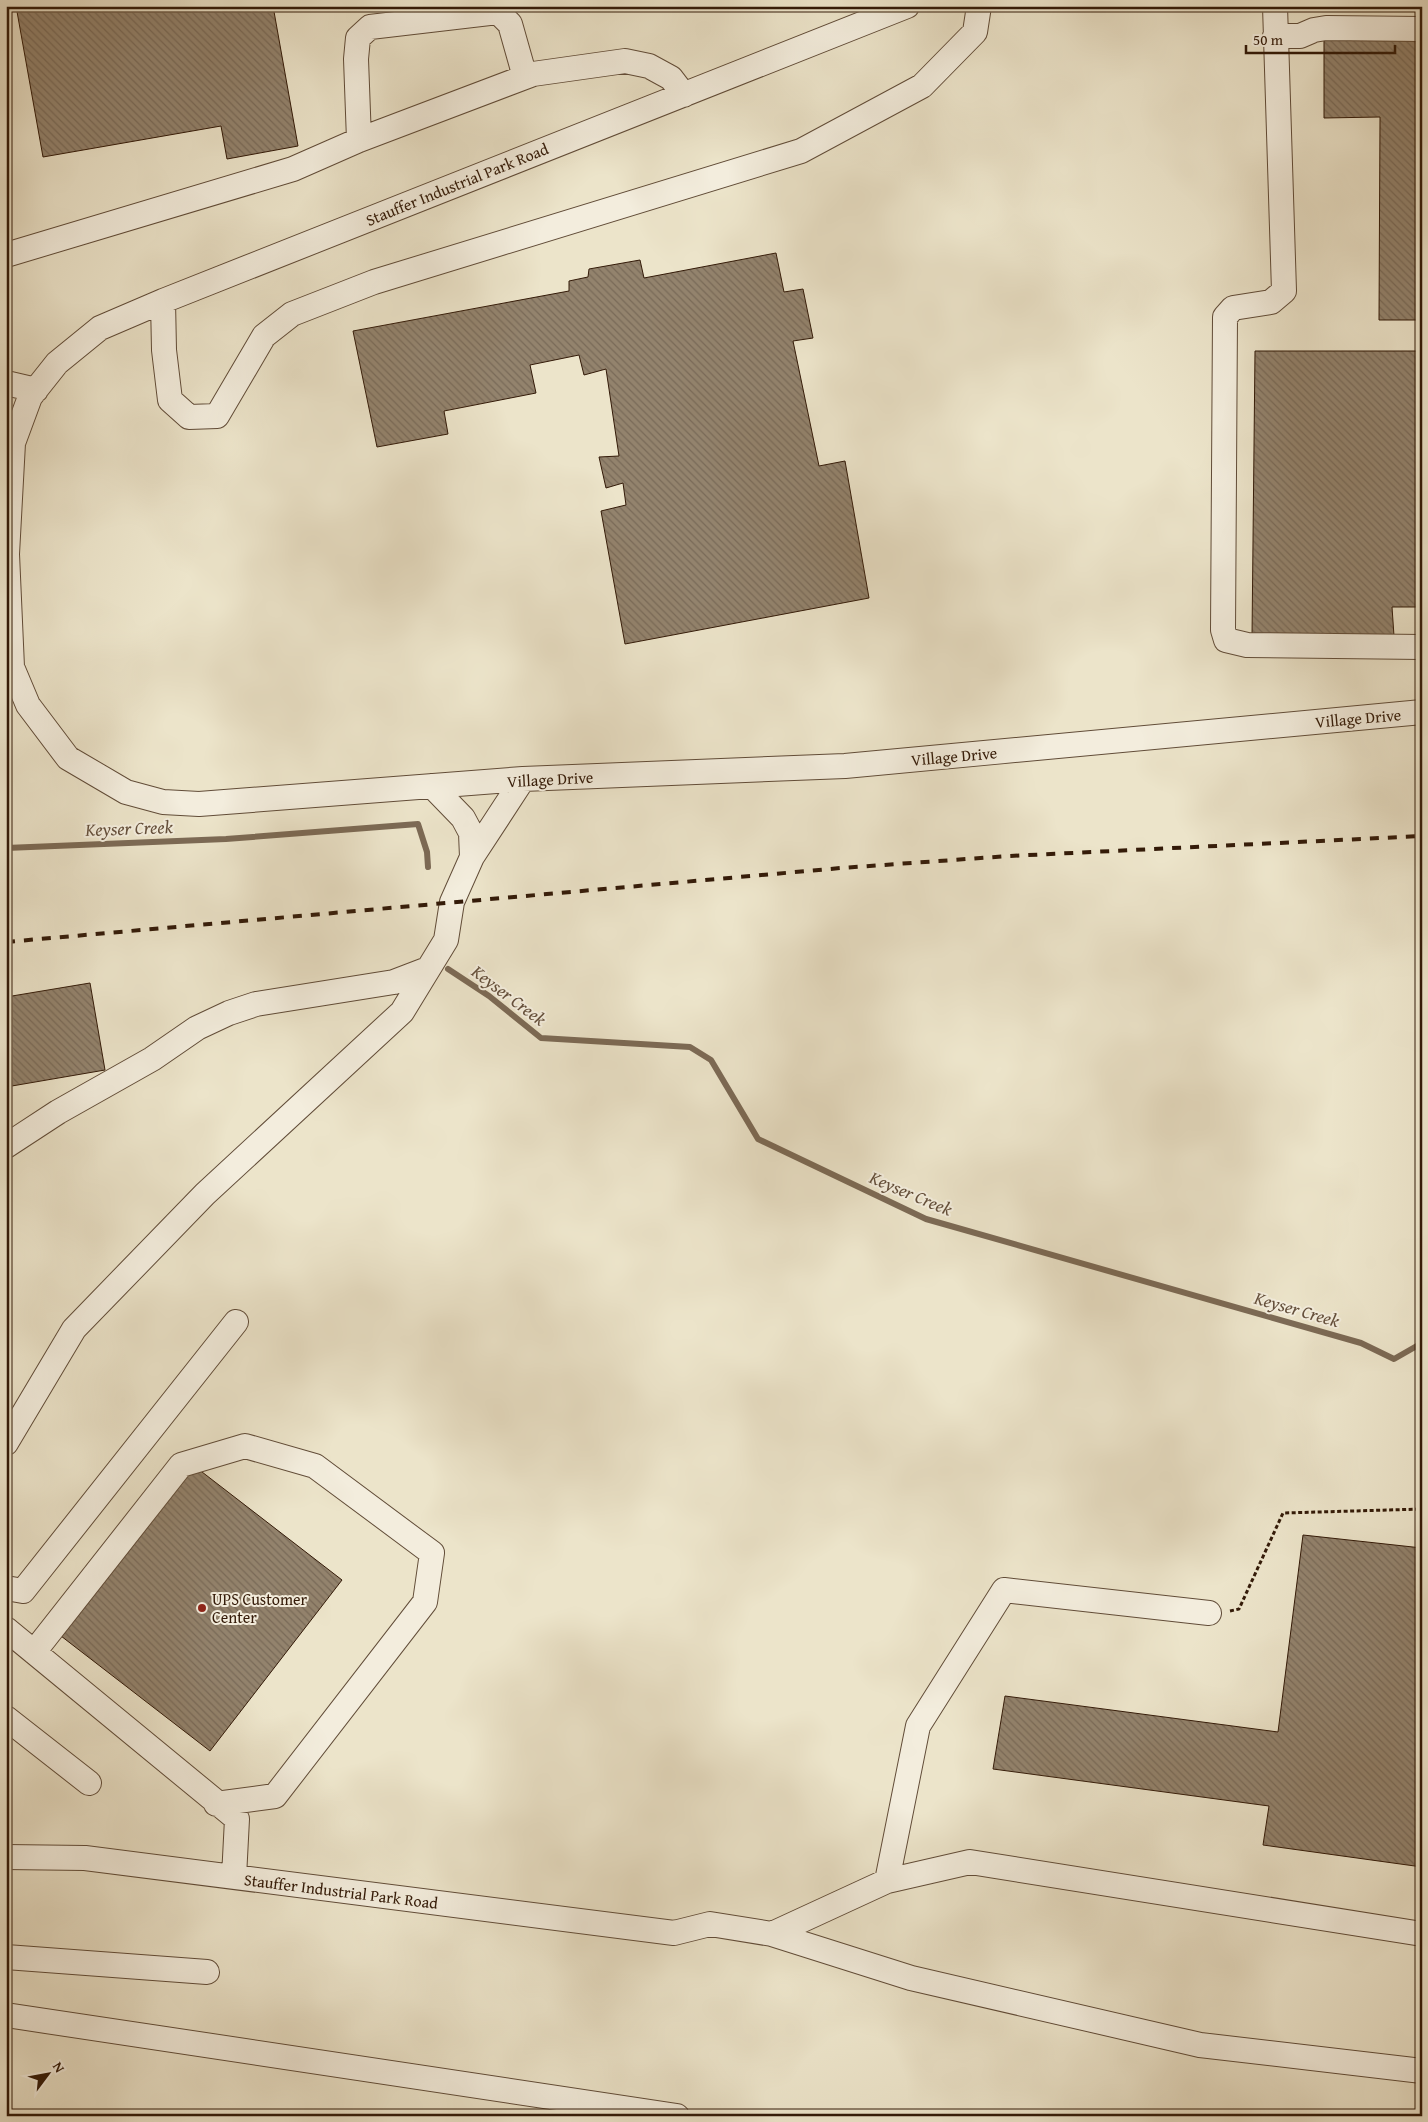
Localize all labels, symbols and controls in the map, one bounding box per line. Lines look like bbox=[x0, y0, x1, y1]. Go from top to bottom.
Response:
scale bar bbox=[1246, 22, 1394, 54]
text: 50 m bbox=[1253, 29, 1284, 50]
street label: Stauffer Industrial Park Road bbox=[362, 136, 552, 232]
street label: Village Drive bbox=[1314, 702, 1402, 734]
street label: Village Drive bbox=[910, 740, 998, 772]
street label: Village Drive bbox=[506, 765, 594, 793]
water label: Keyser Creek bbox=[84, 813, 174, 843]
water label: Keyser Creek bbox=[465, 957, 553, 1033]
water label: Keyser Creek bbox=[865, 1163, 957, 1223]
water label: Keyser Creek bbox=[1250, 1284, 1343, 1334]
place label: UPS Customer Center bbox=[212, 1587, 308, 1629]
marker: UPS Customer Center bbox=[196, 1602, 208, 1614]
street label: Stauffer Industrial Park Road bbox=[243, 1867, 440, 1915]
north arrow bbox=[22, 2050, 72, 2100]
text: N bbox=[48, 2058, 70, 2077]

